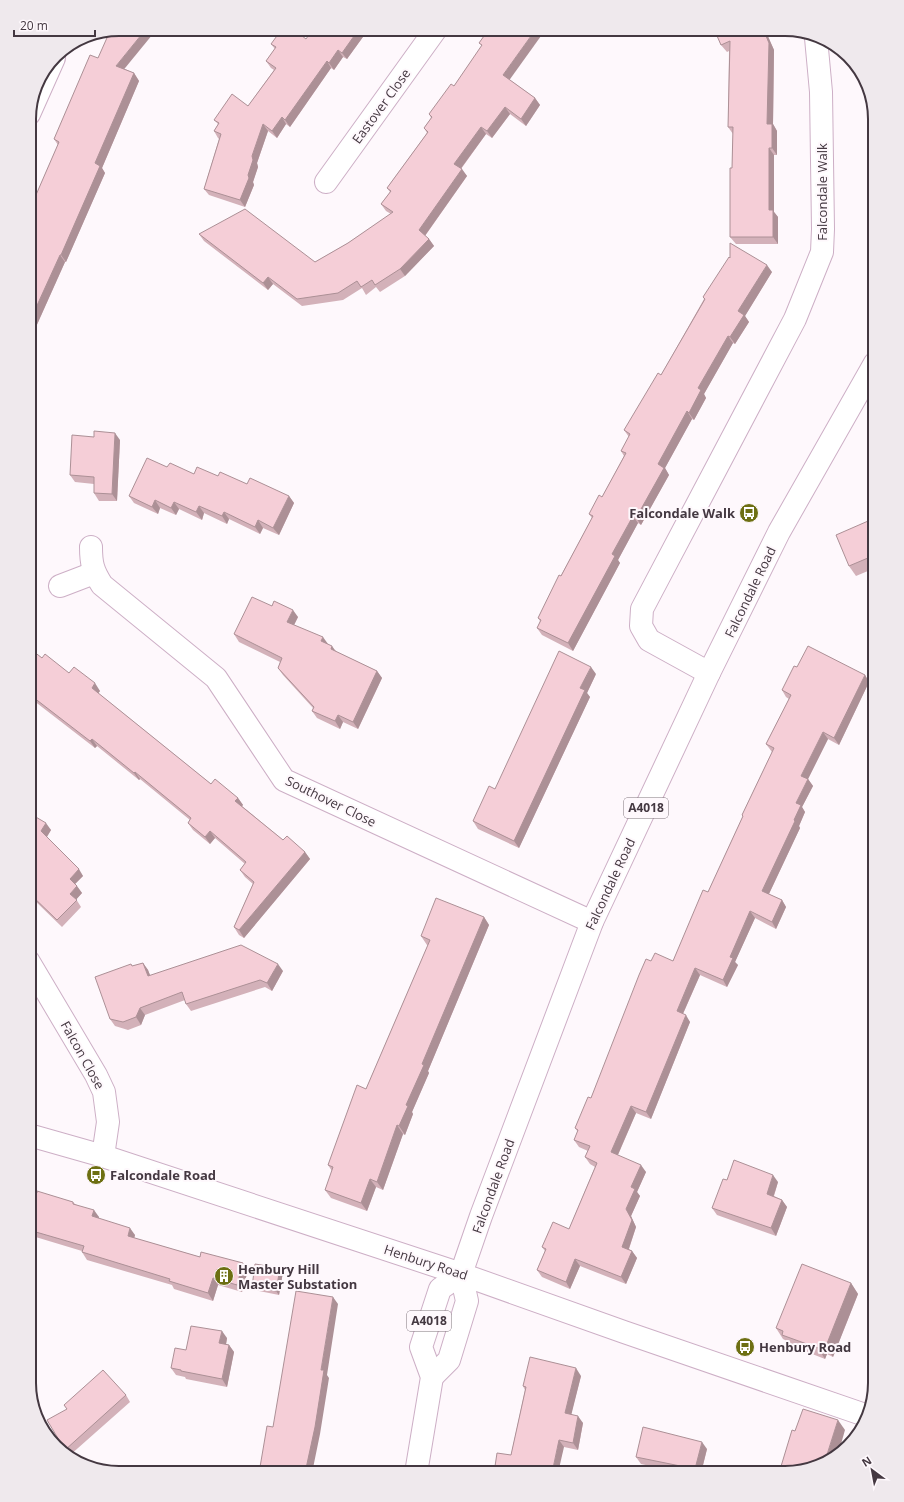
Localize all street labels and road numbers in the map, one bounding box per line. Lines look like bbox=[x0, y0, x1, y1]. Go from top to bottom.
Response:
street label: Eastover Close bbox=[348, 65, 414, 147]
street label: Falcondale Walk bbox=[813, 143, 831, 241]
street label: Falcondale Road bbox=[720, 543, 780, 641]
street label: Southover Close bbox=[283, 771, 379, 831]
road number: A4018 bbox=[624, 798, 668, 818]
street label: Falcondale Road bbox=[581, 835, 639, 933]
street label: Falcon Close bbox=[57, 1018, 109, 1092]
street label: Falcondale Road bbox=[468, 1136, 518, 1236]
street label: Henbury Road bbox=[382, 1240, 470, 1284]
road number: A4018 bbox=[407, 1311, 451, 1331]

